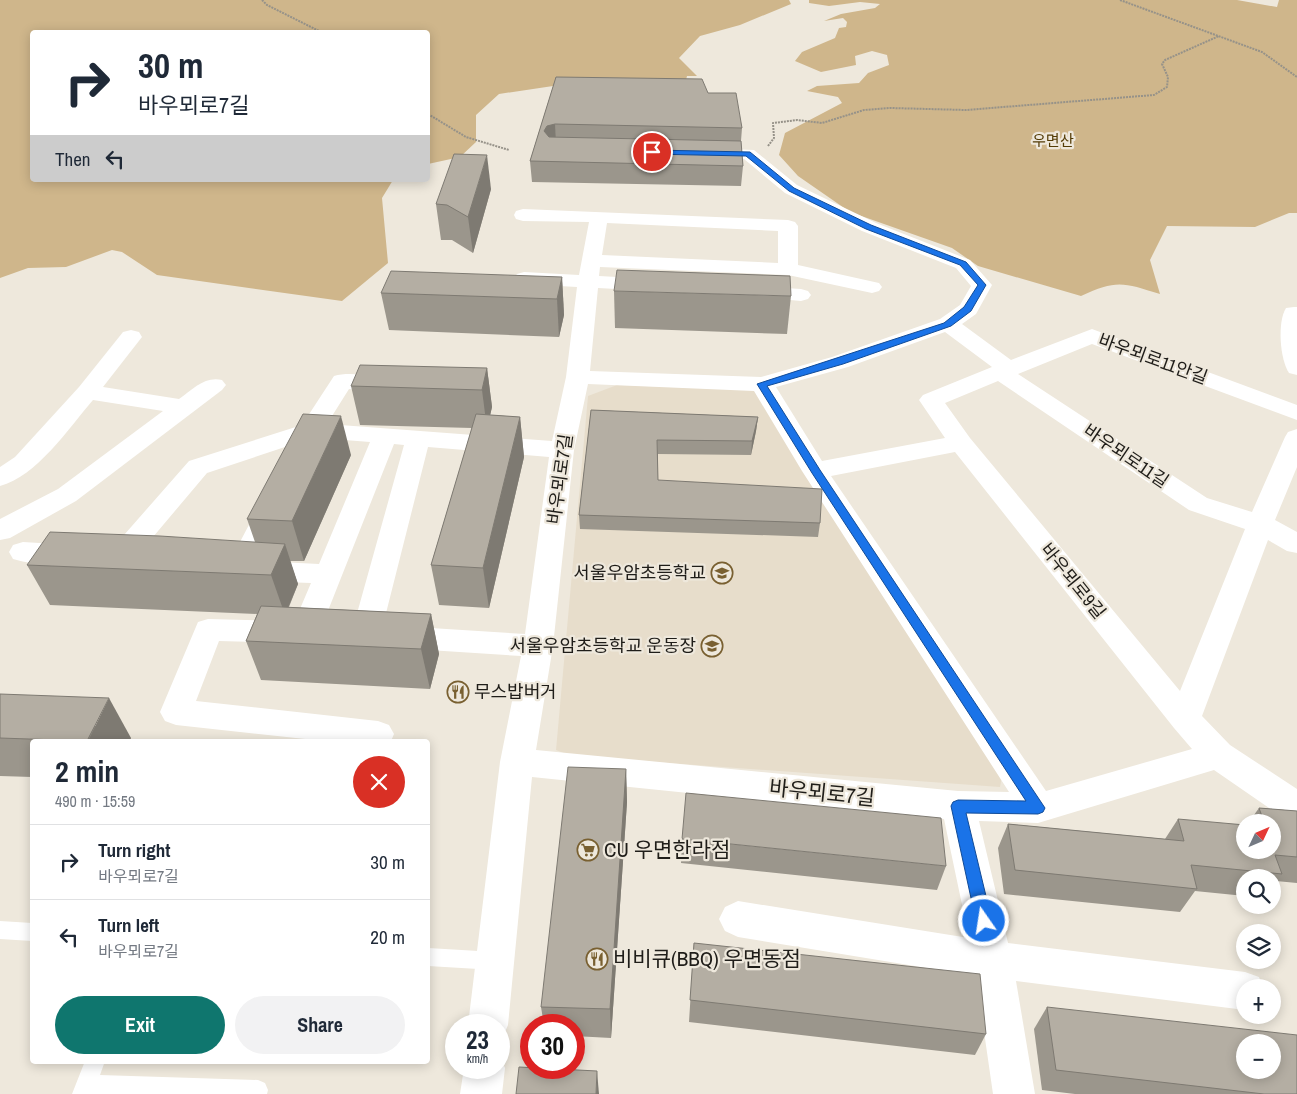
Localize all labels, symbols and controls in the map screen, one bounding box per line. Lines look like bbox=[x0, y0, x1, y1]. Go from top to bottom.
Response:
text: 30 m bbox=[138, 42, 203, 89]
icon: right bbox=[55, 50, 120, 115]
text: 바우뫼로7길 bbox=[138, 90, 249, 120]
park label: 우면산 bbox=[1032, 130, 1074, 151]
pin bbox=[631, 131, 673, 173]
icon: arrive bbox=[638, 138, 666, 166]
icon: left bbox=[101, 145, 129, 173]
text: Then bbox=[55, 146, 91, 172]
street label: 바우뫼로11안길 bbox=[1095, 327, 1211, 390]
street label: 바우뫼로11길 bbox=[1079, 418, 1174, 493]
street label: 바우뫼로7길 bbox=[541, 432, 578, 526]
street label: 바우뫼로9길 bbox=[1035, 537, 1112, 624]
place label: 서울우암초등학교 bbox=[574, 560, 706, 585]
school or university icon: 서울우암초등학교 bbox=[710, 561, 734, 585]
place label: 서울우암초등학교 운동장 bbox=[510, 633, 696, 658]
school or university icon: 서울우암초등학교 운동장 bbox=[700, 634, 724, 658]
place label: 무스밥버거 bbox=[474, 679, 557, 704]
restaurant icon: 무스밥버거 bbox=[446, 680, 470, 704]
text: 2 min bbox=[55, 751, 119, 791]
button: close bbox=[353, 756, 405, 808]
street label: 바우뫼로7길 bbox=[768, 773, 876, 812]
text: 490 m · 15:59 bbox=[55, 790, 135, 812]
north arrow bbox=[1236, 814, 1281, 859]
map controls bbox=[1236, 814, 1281, 1079]
place label: CU 우면한라점 bbox=[604, 835, 730, 864]
text: Turn right bbox=[98, 837, 170, 863]
supermarket icon: CU 우면한라점 bbox=[576, 838, 600, 862]
icon: right bbox=[55, 848, 83, 876]
text: 30 m bbox=[370, 849, 405, 875]
text: 바우뫼로7길 bbox=[98, 865, 179, 887]
button: search bbox=[1236, 869, 1281, 914]
position arrow bbox=[957, 894, 1009, 946]
text: Turn left bbox=[98, 912, 159, 938]
icon: left bbox=[55, 923, 83, 951]
text: 20 m bbox=[370, 924, 405, 950]
button: layers bbox=[1236, 924, 1281, 969]
text: 바우뫼로7길 bbox=[98, 940, 179, 962]
place label: 비비큐(BBQ) 우면동점 bbox=[613, 944, 801, 973]
restaurant icon: 비비큐(BBQ) 우면동점 bbox=[585, 947, 609, 971]
button: + bbox=[1236, 979, 1281, 1024]
button: Exit bbox=[55, 996, 225, 1054]
button: Share bbox=[235, 996, 405, 1054]
speed limit sign: 30 bbox=[520, 1014, 585, 1079]
text: 23 bbox=[466, 1023, 489, 1057]
button: − bbox=[1236, 1034, 1281, 1079]
text: km/h bbox=[467, 1051, 488, 1067]

